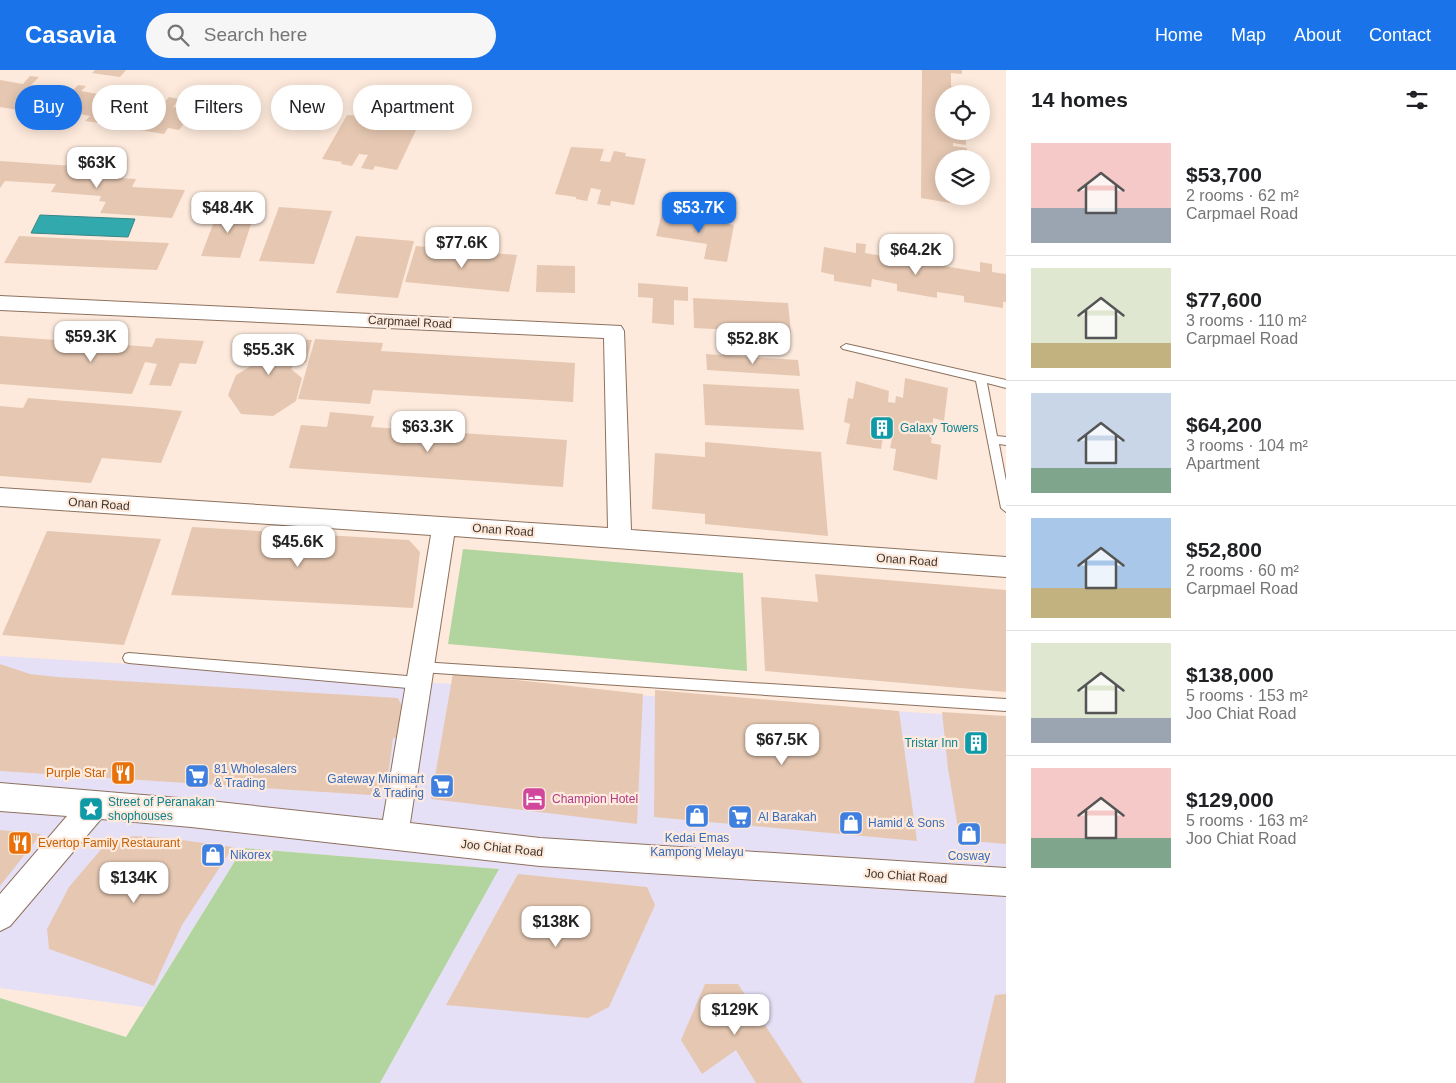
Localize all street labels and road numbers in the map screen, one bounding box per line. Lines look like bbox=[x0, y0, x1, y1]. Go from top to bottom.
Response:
street label: Carpmael Road bbox=[368, 313, 452, 331]
street label: Onan Road bbox=[68, 495, 130, 513]
street label: Onan Road bbox=[472, 521, 534, 539]
street label: Onan Road bbox=[876, 551, 938, 569]
street label: Joo Chiat Road bbox=[460, 837, 544, 859]
street label: Joo Chiat Road bbox=[864, 866, 948, 886]

